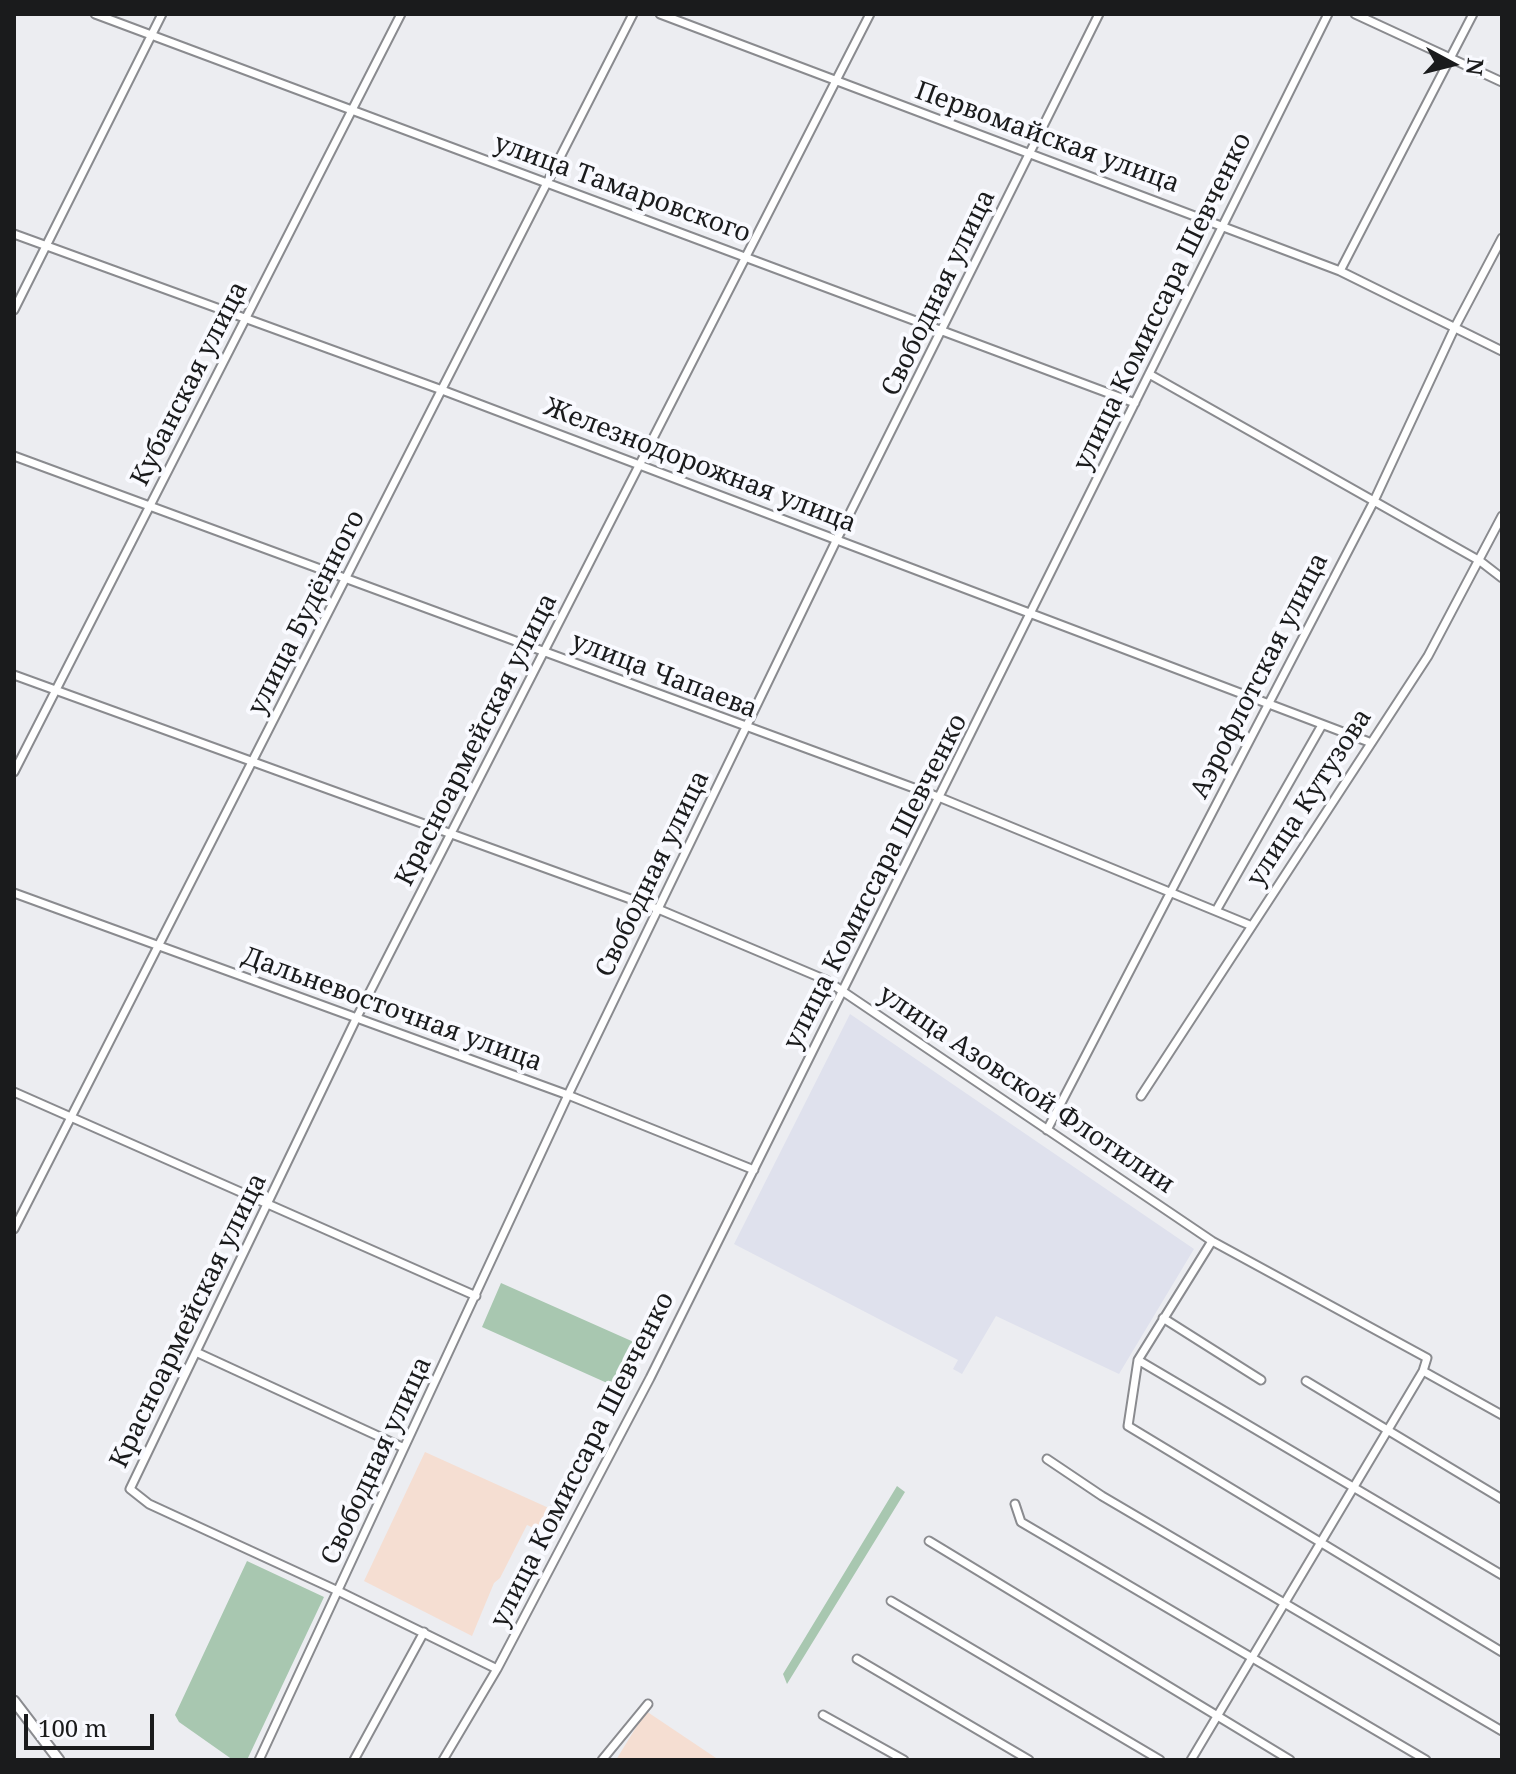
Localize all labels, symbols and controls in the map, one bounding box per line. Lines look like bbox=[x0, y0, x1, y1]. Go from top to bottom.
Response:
north arrow bbox=[1412, 24, 1492, 104]
text: N bbox=[1460, 56, 1492, 77]
street label: Первомайская улица bbox=[911, 76, 1183, 200]
street label: улица Тамаровского bbox=[489, 128, 755, 250]
street label: улица Комиссара Шевченко bbox=[1067, 128, 1259, 476]
street label: Свободная улица bbox=[876, 185, 1002, 401]
street label: Кубанская улица bbox=[125, 277, 255, 491]
street label: Железнодорожная улица bbox=[540, 392, 860, 540]
street label: улица Будённого bbox=[242, 505, 372, 721]
street label: Аэрофлотская улица bbox=[1185, 548, 1335, 804]
street label: Красноармейская улица bbox=[390, 589, 564, 891]
street label: улица Чапаева bbox=[567, 626, 761, 726]
street label: улица Кутузова bbox=[1241, 703, 1379, 893]
street label: улица Комиссара Шевченко bbox=[778, 709, 974, 1055]
street label: Свободная улица bbox=[590, 766, 716, 982]
street label: Дальневосточная улица bbox=[238, 941, 546, 1079]
street label: улица Азовской Флотилии bbox=[872, 979, 1180, 1201]
street label: Красноармейская улица bbox=[104, 1169, 274, 1473]
street label: улица Комиссара Шевченко bbox=[485, 1287, 681, 1633]
street label: Свободная улица bbox=[315, 1352, 439, 1570]
scale bar bbox=[28, 1698, 158, 1748]
text: 100 m bbox=[38, 1711, 107, 1744]

